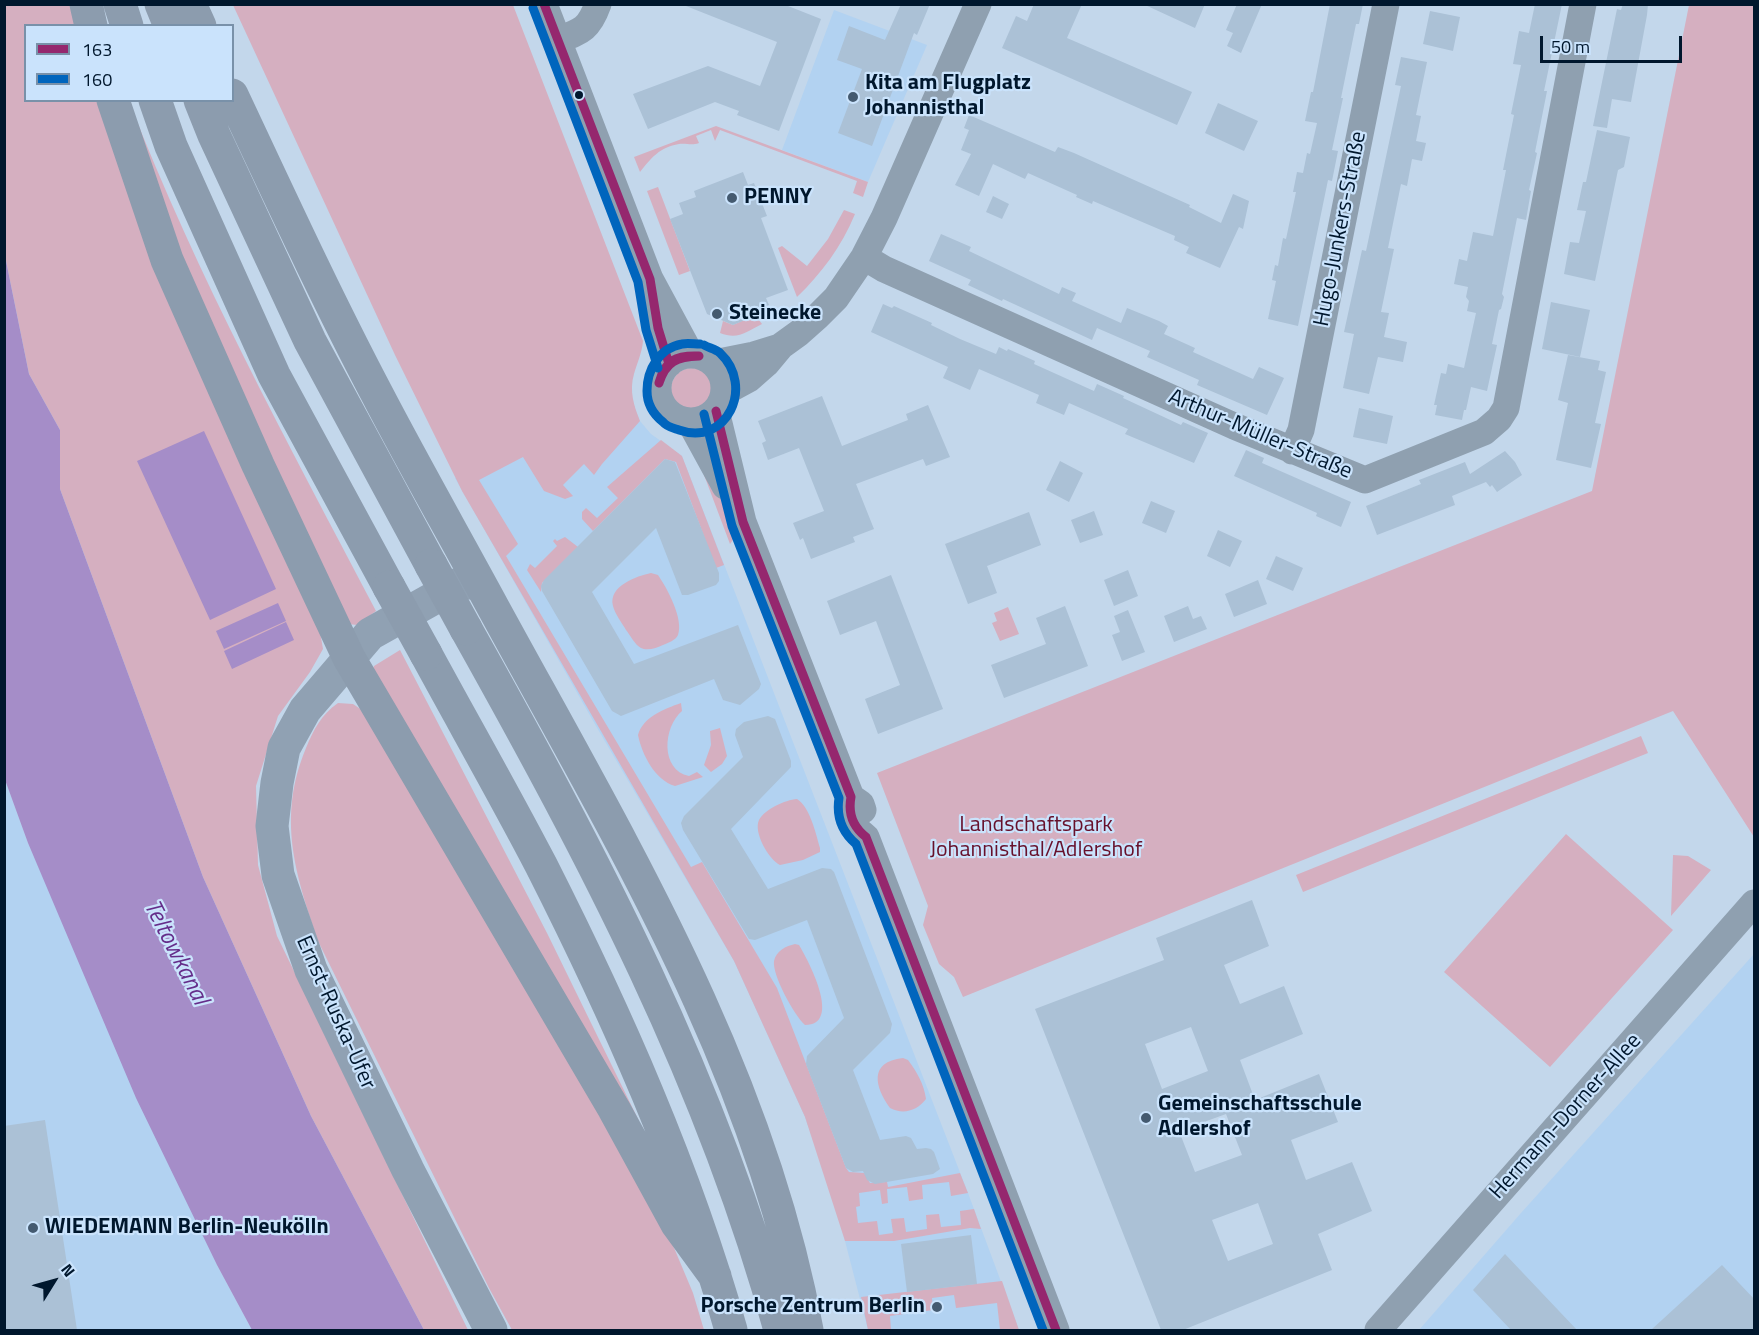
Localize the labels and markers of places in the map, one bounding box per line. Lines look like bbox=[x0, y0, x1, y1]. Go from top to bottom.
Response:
place label: Kita am Flugplatz Johannisthal bbox=[865, 71, 1031, 122]
unlabelled marker bbox=[573, 89, 585, 101]
marker: Kita am Flugplatz Johannisthal bbox=[846, 90, 860, 104]
place label: PENNY bbox=[744, 185, 812, 211]
marker: PENNY bbox=[725, 191, 739, 205]
place label: Steinecke bbox=[729, 301, 821, 327]
marker: Steinecke bbox=[710, 307, 724, 321]
place label: Gemeinschaftsschule Adlershof bbox=[1158, 1092, 1362, 1144]
marker: Gemeinschaftsschule Adlershof bbox=[1139, 1111, 1153, 1125]
place label: WIEDEMANN Berlin-Neukölln bbox=[45, 1215, 329, 1241]
marker: WIEDEMANN Berlin-Neukölln bbox=[26, 1221, 40, 1235]
place label: Porsche Zentrum Berlin bbox=[701, 1294, 925, 1320]
marker: Porsche Zentrum Berlin bbox=[930, 1300, 944, 1314]

